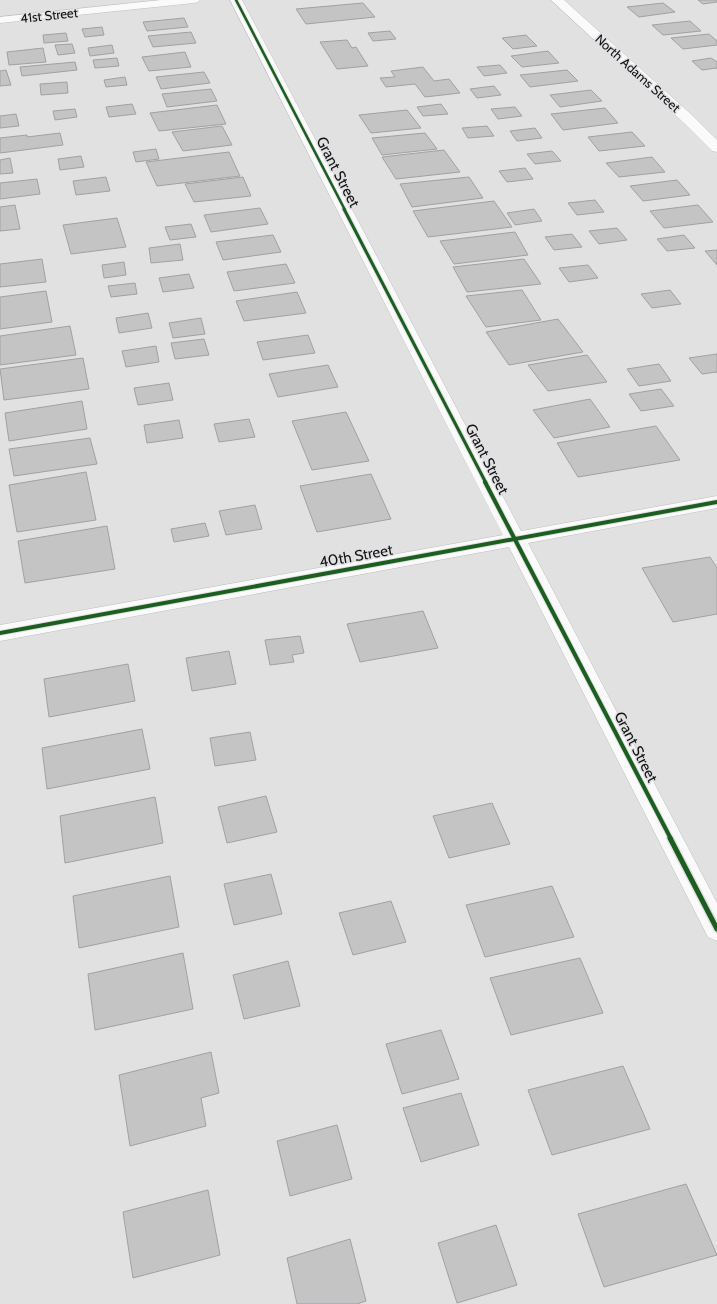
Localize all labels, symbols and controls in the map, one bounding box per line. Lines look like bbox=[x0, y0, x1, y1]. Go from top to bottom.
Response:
street label: 41st Street bbox=[19, 4, 79, 26]
street label: North Adams Street bbox=[592, 31, 684, 116]
street label: Grant Street bbox=[312, 134, 364, 210]
street label: Grant Street bbox=[461, 421, 513, 497]
street label: 40th Street bbox=[318, 541, 394, 571]
street label: Grant Street bbox=[610, 709, 662, 785]

